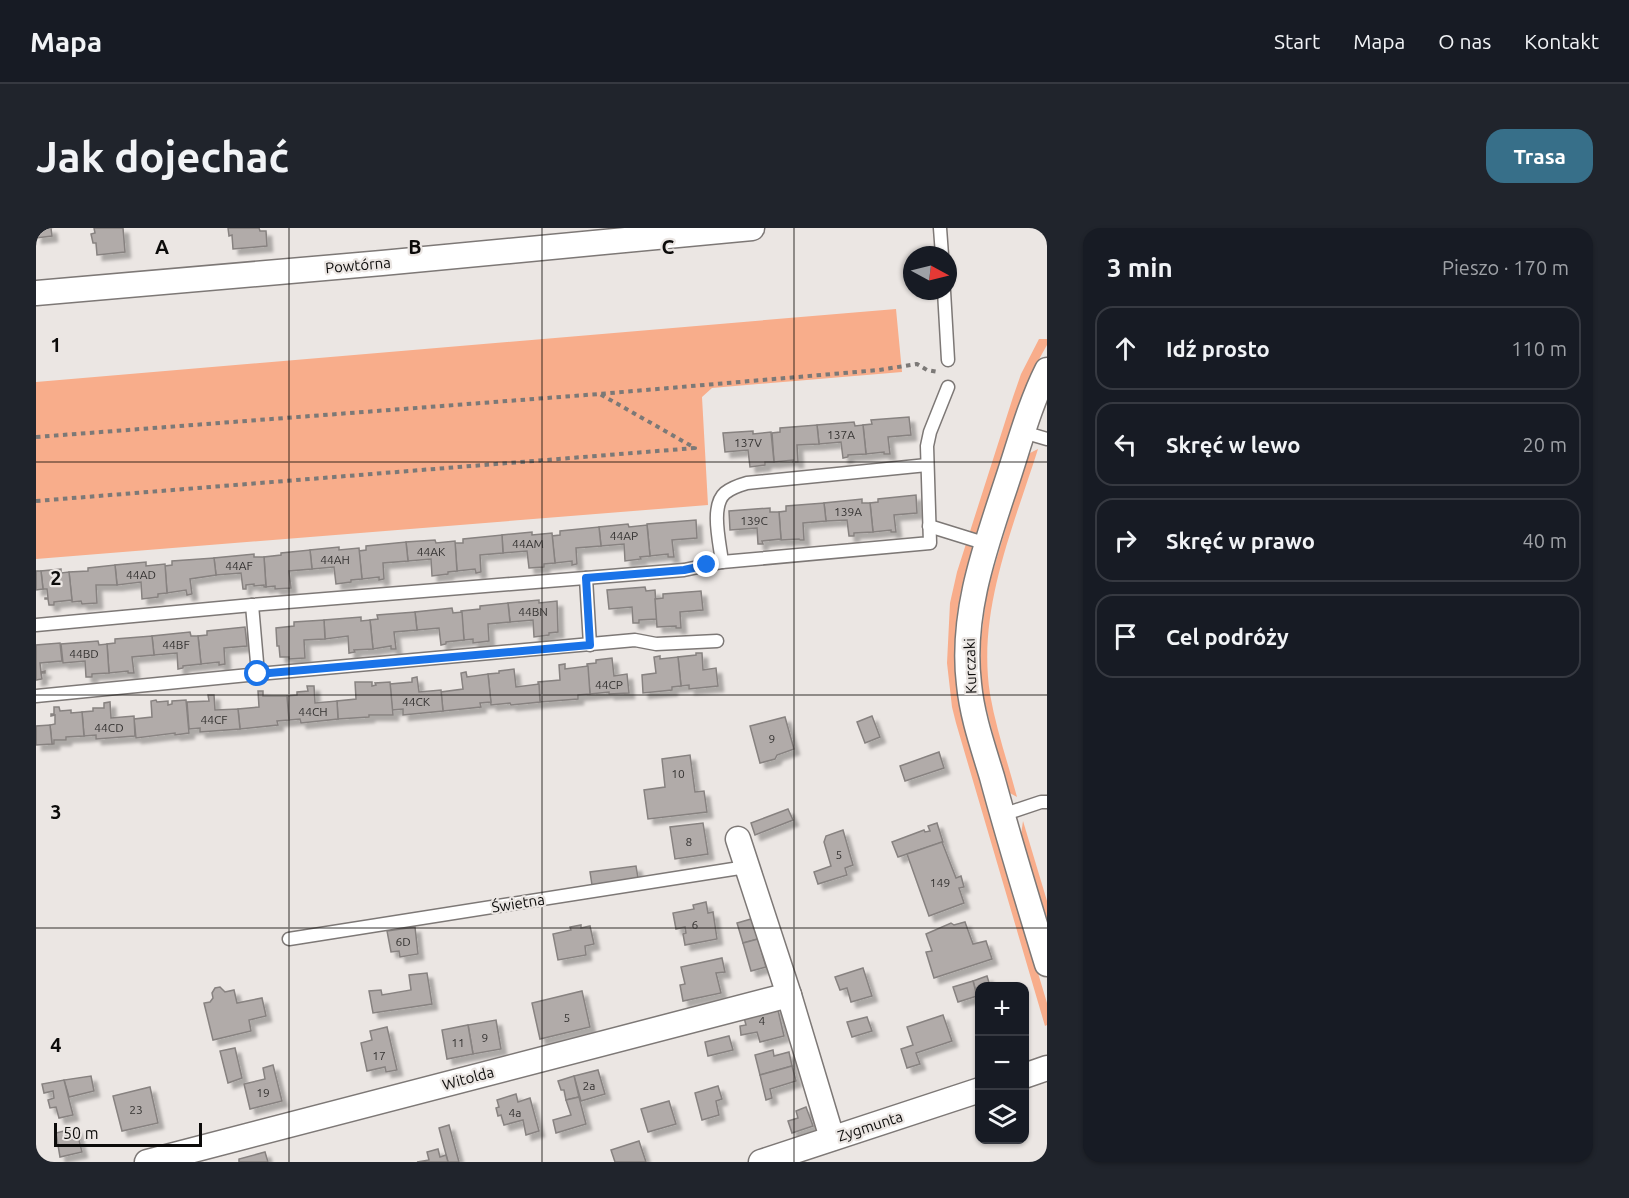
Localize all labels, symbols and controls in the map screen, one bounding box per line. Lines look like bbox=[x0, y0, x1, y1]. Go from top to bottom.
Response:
text: Mapa bbox=[30, 26, 102, 57]
text: Start bbox=[1274, 29, 1320, 53]
text: Mapa bbox=[1353, 29, 1405, 53]
text: O nas bbox=[1438, 29, 1491, 53]
text: Kontakt bbox=[1524, 29, 1599, 53]
button: Trasa bbox=[1486, 129, 1593, 183]
text: Jak dojechać bbox=[36, 133, 289, 180]
text: A bbox=[155, 235, 169, 258]
text: B bbox=[408, 235, 422, 258]
text: C bbox=[662, 235, 675, 258]
north arrow bbox=[903, 246, 957, 300]
text: 3 min bbox=[1107, 253, 1173, 282]
street label: Powtórna bbox=[324, 254, 392, 276]
text: Pieszo · 170 m bbox=[1442, 256, 1569, 279]
icon: ahead bbox=[1109, 332, 1142, 365]
text: 1 bbox=[50, 333, 62, 356]
text: Idź prosto bbox=[1166, 336, 1270, 361]
text: 110 m bbox=[1511, 337, 1567, 360]
house number: 137A bbox=[827, 428, 855, 441]
icon: left bbox=[1109, 428, 1142, 461]
text: Skręć w lewo bbox=[1166, 432, 1300, 457]
text: 20 m bbox=[1523, 433, 1567, 456]
house number: 137V bbox=[734, 436, 762, 449]
house number: 139A bbox=[834, 505, 862, 518]
house number: 139C bbox=[740, 514, 768, 527]
icon: right bbox=[1109, 524, 1142, 557]
text: Skręć w prawo bbox=[1166, 528, 1315, 553]
house number: 44AP bbox=[610, 529, 638, 542]
text: 40 m bbox=[1523, 529, 1567, 552]
house number: 44AM bbox=[512, 537, 544, 550]
house number: 44AK bbox=[417, 545, 446, 558]
route end bbox=[693, 551, 719, 577]
house number: 44AH bbox=[320, 553, 350, 566]
house number: 44AF bbox=[225, 559, 253, 572]
text: 2 bbox=[50, 566, 62, 589]
house number: 44AD bbox=[126, 568, 156, 581]
house number: 44BN bbox=[518, 605, 548, 618]
icon: arrive bbox=[1109, 620, 1142, 653]
text: Cel podróży bbox=[1166, 624, 1289, 649]
house number: 44BF bbox=[162, 638, 190, 651]
street label: Kurczaki bbox=[961, 638, 979, 694]
house number: 44BD bbox=[69, 647, 99, 660]
route start bbox=[244, 660, 270, 686]
house number: 44CP bbox=[595, 678, 623, 691]
house number: 44CK bbox=[402, 695, 431, 708]
house number: 44CH bbox=[298, 705, 328, 718]
house number: 44CF bbox=[200, 713, 228, 726]
house number: 44CD bbox=[94, 721, 124, 734]
house number: 9 bbox=[769, 732, 775, 745]
house number: 10 bbox=[671, 767, 685, 780]
text: 3 bbox=[50, 800, 62, 823]
house number: 8 bbox=[686, 835, 693, 848]
house number: 5 bbox=[836, 848, 842, 861]
house number: 149 bbox=[930, 876, 950, 889]
street label: Świetna bbox=[490, 890, 546, 916]
house number: 6 bbox=[692, 918, 699, 931]
house number: 6D bbox=[395, 935, 411, 948]
map controls bbox=[975, 982, 1029, 1144]
button: + bbox=[975, 982, 1029, 1036]
house number: 5 bbox=[564, 1011, 570, 1024]
house number: 4 bbox=[759, 1014, 766, 1027]
house number: 9 bbox=[482, 1031, 488, 1044]
text: 4 bbox=[50, 1033, 62, 1056]
house number: 11 bbox=[451, 1036, 465, 1049]
button: − bbox=[975, 1036, 1029, 1090]
house number: 17 bbox=[372, 1049, 386, 1062]
street label: Witolda bbox=[440, 1063, 496, 1093]
house number: 2a bbox=[583, 1079, 595, 1092]
house number: 19 bbox=[256, 1086, 270, 1099]
button: layers bbox=[975, 1090, 1029, 1144]
house number: 23 bbox=[129, 1103, 143, 1116]
house number: 4a bbox=[509, 1106, 521, 1119]
street label: Zygmunta bbox=[835, 1107, 905, 1145]
scale bar bbox=[54, 1120, 202, 1148]
text: 50 m bbox=[63, 1124, 99, 1142]

